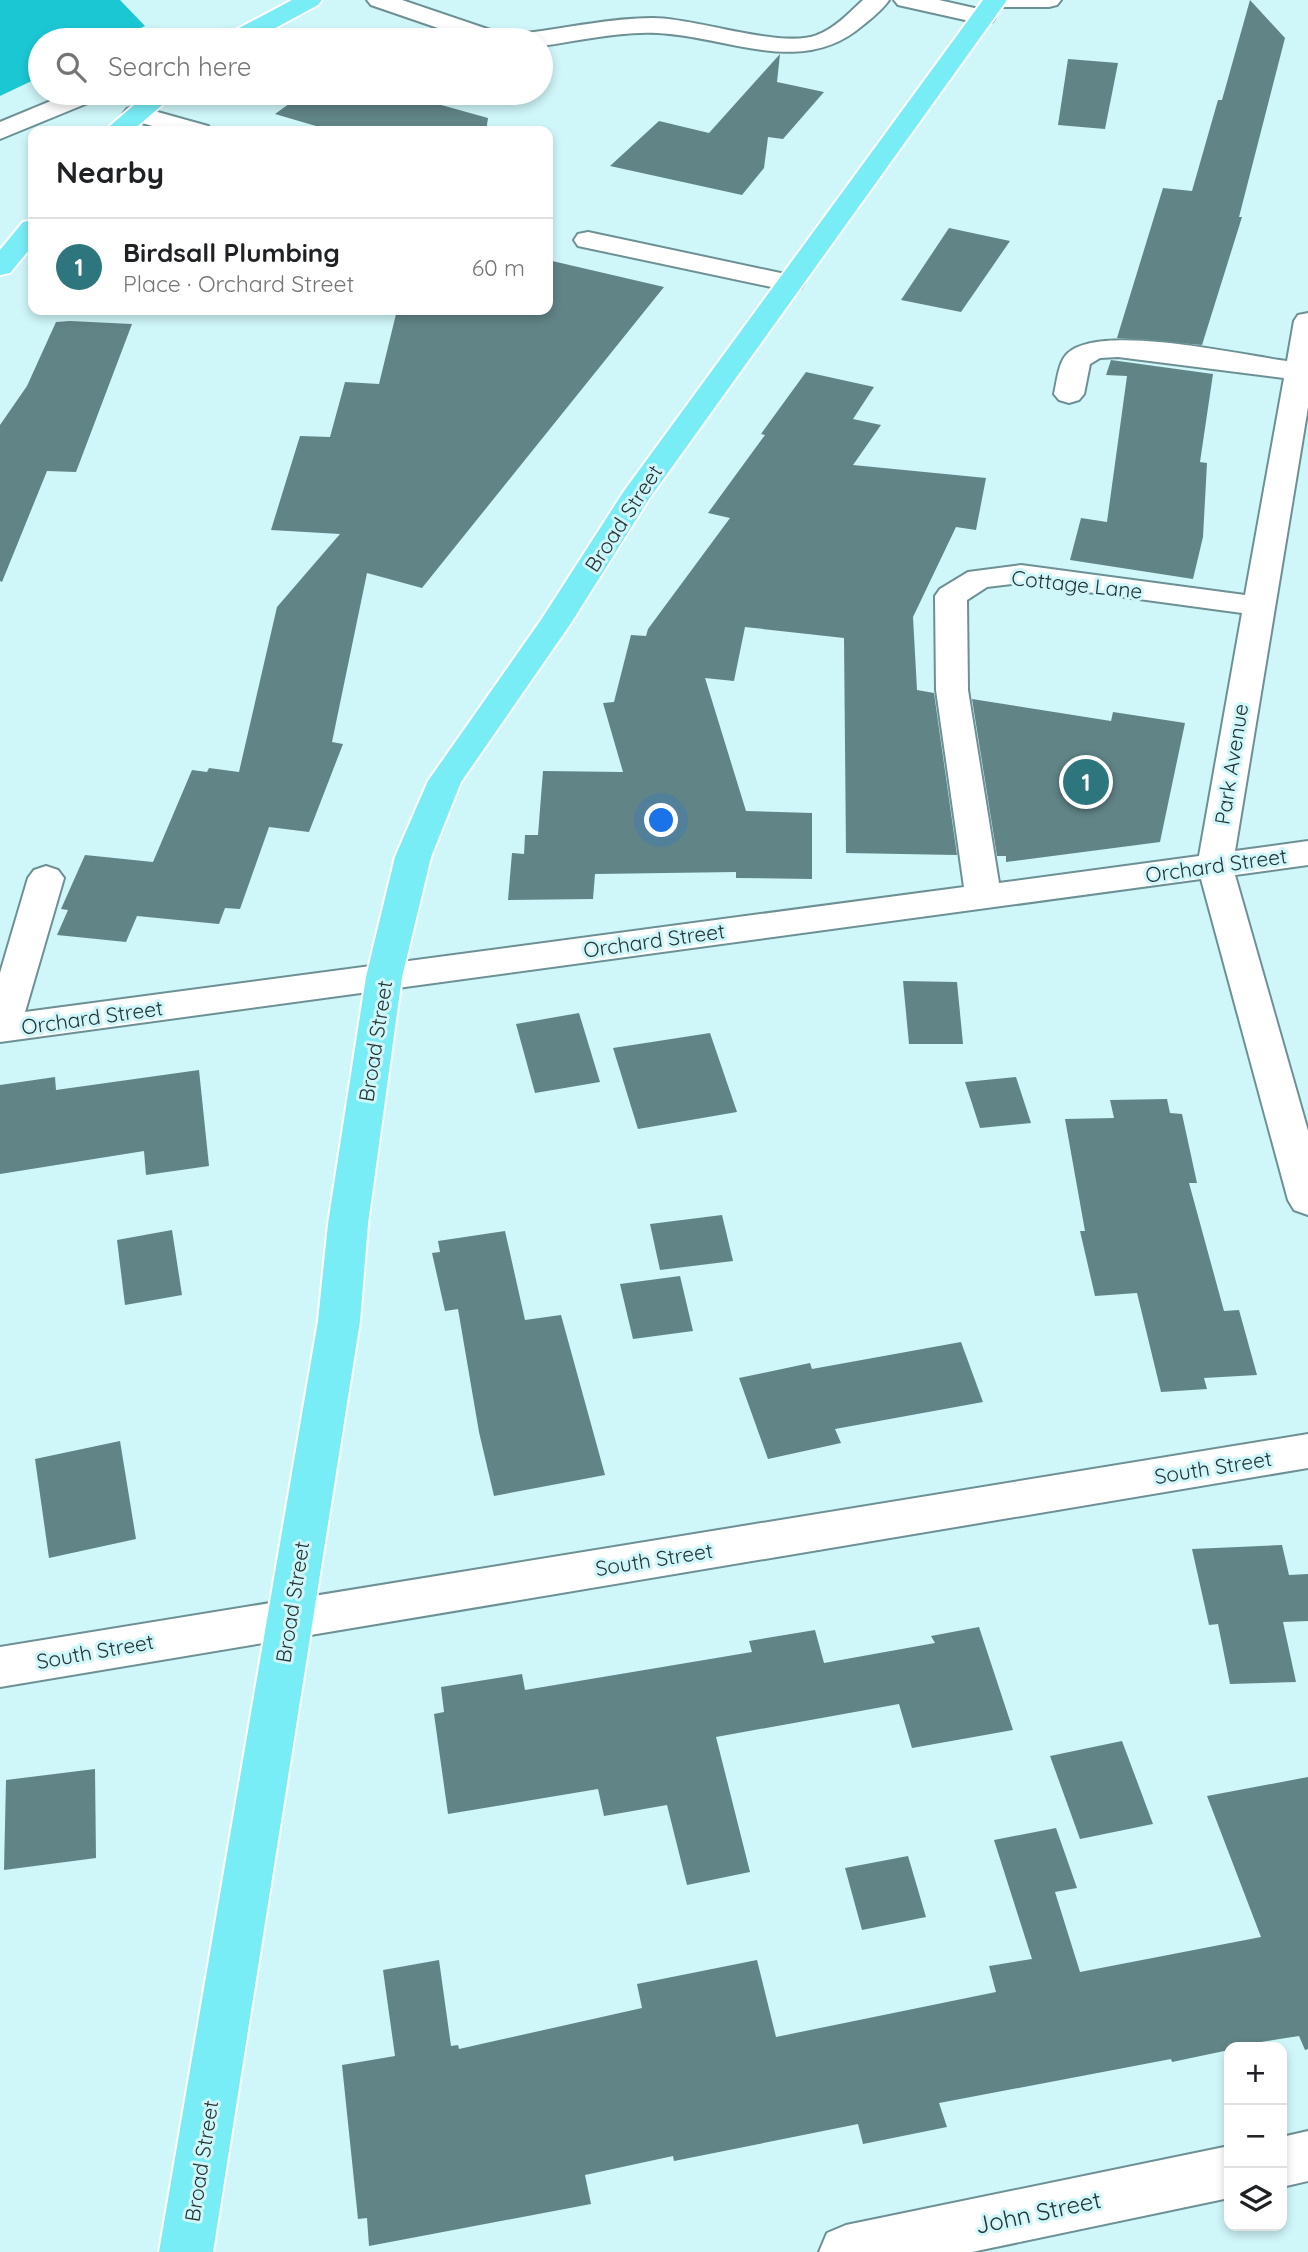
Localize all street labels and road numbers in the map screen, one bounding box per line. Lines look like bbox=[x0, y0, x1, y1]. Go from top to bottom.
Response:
street label: Broad Street bbox=[579, 460, 667, 576]
street label: Cottage Lane bbox=[1010, 564, 1144, 604]
street label: Park Avenue bbox=[1209, 702, 1253, 826]
street label: Orchard Street bbox=[1144, 842, 1288, 888]
street label: Orchard Street bbox=[582, 917, 726, 963]
street label: Broad Street bbox=[353, 978, 397, 1104]
street label: Orchard Street bbox=[20, 994, 164, 1040]
street label: South Street bbox=[1152, 1445, 1274, 1489]
street label: South Street bbox=[593, 1537, 715, 1581]
street label: Broad Street bbox=[270, 1539, 314, 1665]
street label: South Street bbox=[34, 1628, 156, 1674]
street label: Broad Street bbox=[179, 2098, 223, 2224]
street label: John Street bbox=[972, 2184, 1104, 2240]

